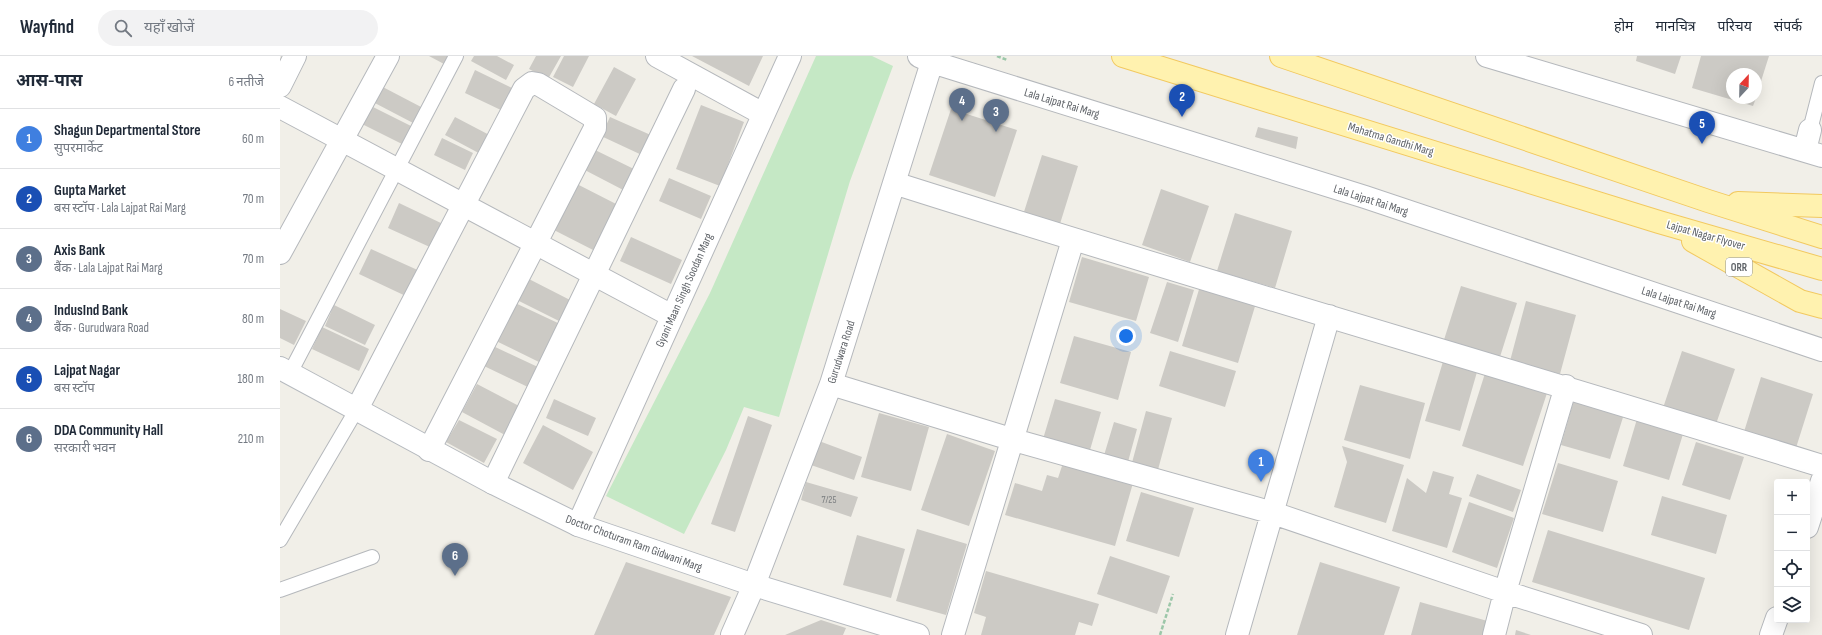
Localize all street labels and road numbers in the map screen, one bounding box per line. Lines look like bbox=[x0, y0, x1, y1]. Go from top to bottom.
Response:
street label: Lala Lajpat Rai Marg bbox=[1022, 85, 1102, 122]
street label: Mahatma Gandhi Marg bbox=[1346, 119, 1436, 160]
street label: Lala Lajpat Rai Marg bbox=[1331, 181, 1410, 220]
street label: Lajpat Nagar Flyover bbox=[1665, 217, 1747, 254]
street label: Gyani Maan Singh Soodan Marg bbox=[653, 231, 716, 350]
road number: ORR bbox=[1726, 258, 1752, 276]
street label: Lala Lajpat Rai Marg bbox=[1639, 283, 1718, 322]
street label: Gurudwara Road bbox=[824, 319, 859, 386]
street label: Doctor Choturam Ram Gidwani Marg bbox=[563, 512, 705, 575]

